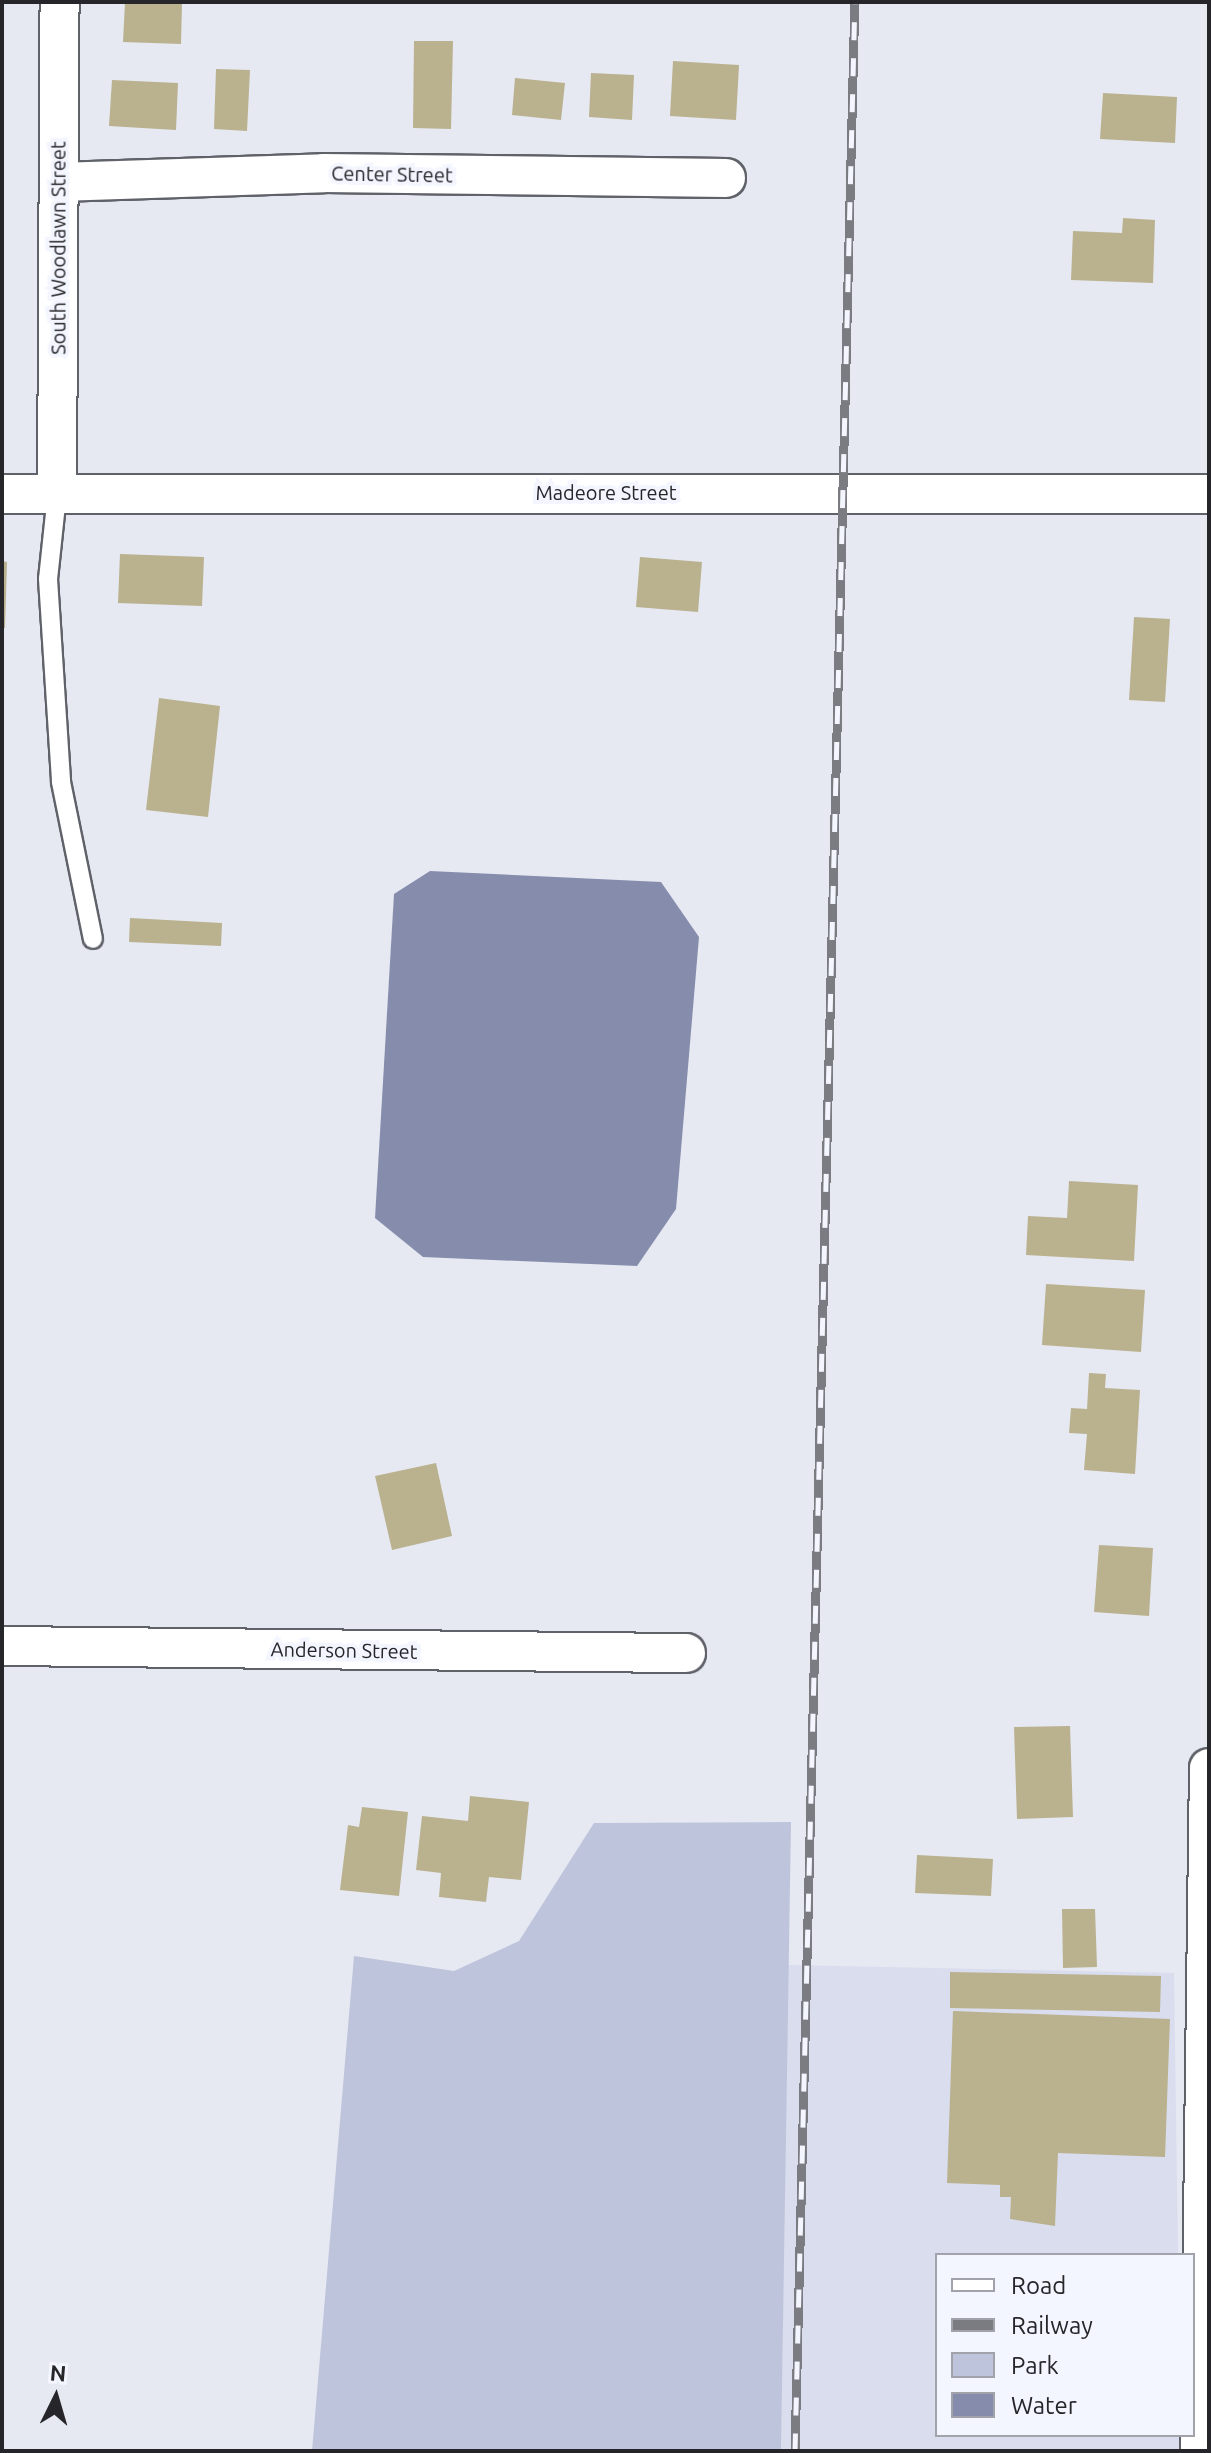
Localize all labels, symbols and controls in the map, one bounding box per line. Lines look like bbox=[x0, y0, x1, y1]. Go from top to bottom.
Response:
street label: South Woodlawn Street bbox=[46, 141, 70, 355]
street label: Center Street bbox=[331, 161, 453, 187]
street label: Madeore Street bbox=[535, 480, 677, 504]
street label: Anderson Street bbox=[270, 1637, 418, 1663]
legend bbox=[935, 2253, 1195, 2437]
text: Road bbox=[1011, 2272, 1066, 2299]
text: Railway bbox=[1011, 2312, 1093, 2339]
text: Park bbox=[1011, 2352, 1059, 2379]
north arrow bbox=[16, 2357, 96, 2437]
text: N bbox=[49, 2359, 67, 2386]
text: Water bbox=[1011, 2392, 1077, 2419]

